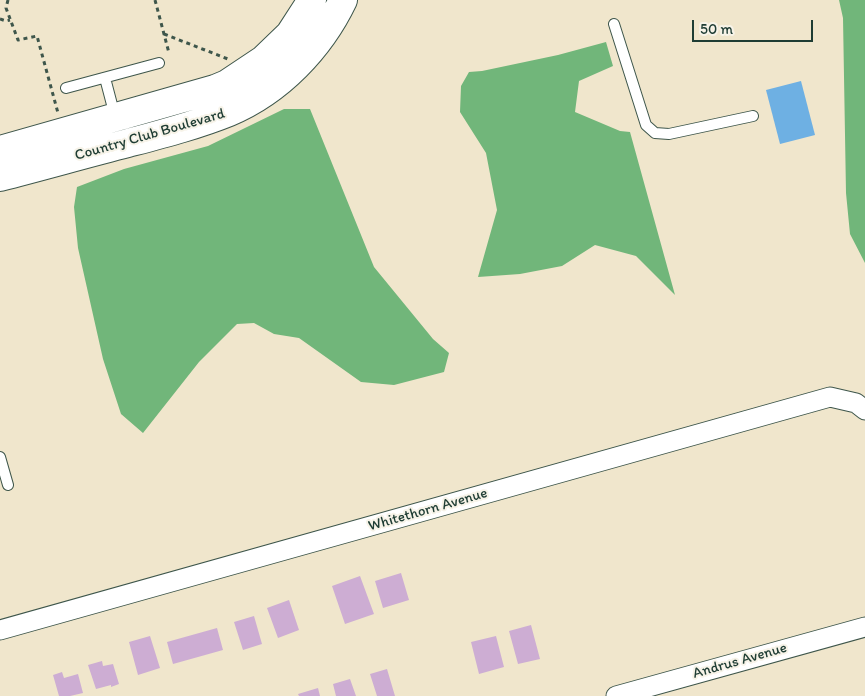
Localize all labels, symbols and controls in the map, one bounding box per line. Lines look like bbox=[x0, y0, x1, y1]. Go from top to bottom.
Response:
scale bar bbox=[695, 10, 816, 42]
text: 50 m bbox=[700, 20, 733, 38]
street label: Country Club Boulevard bbox=[73, 105, 227, 165]
street label: Whitethorn Avenue bbox=[366, 484, 490, 536]
street label: Andrus Avenue bbox=[691, 639, 789, 683]

